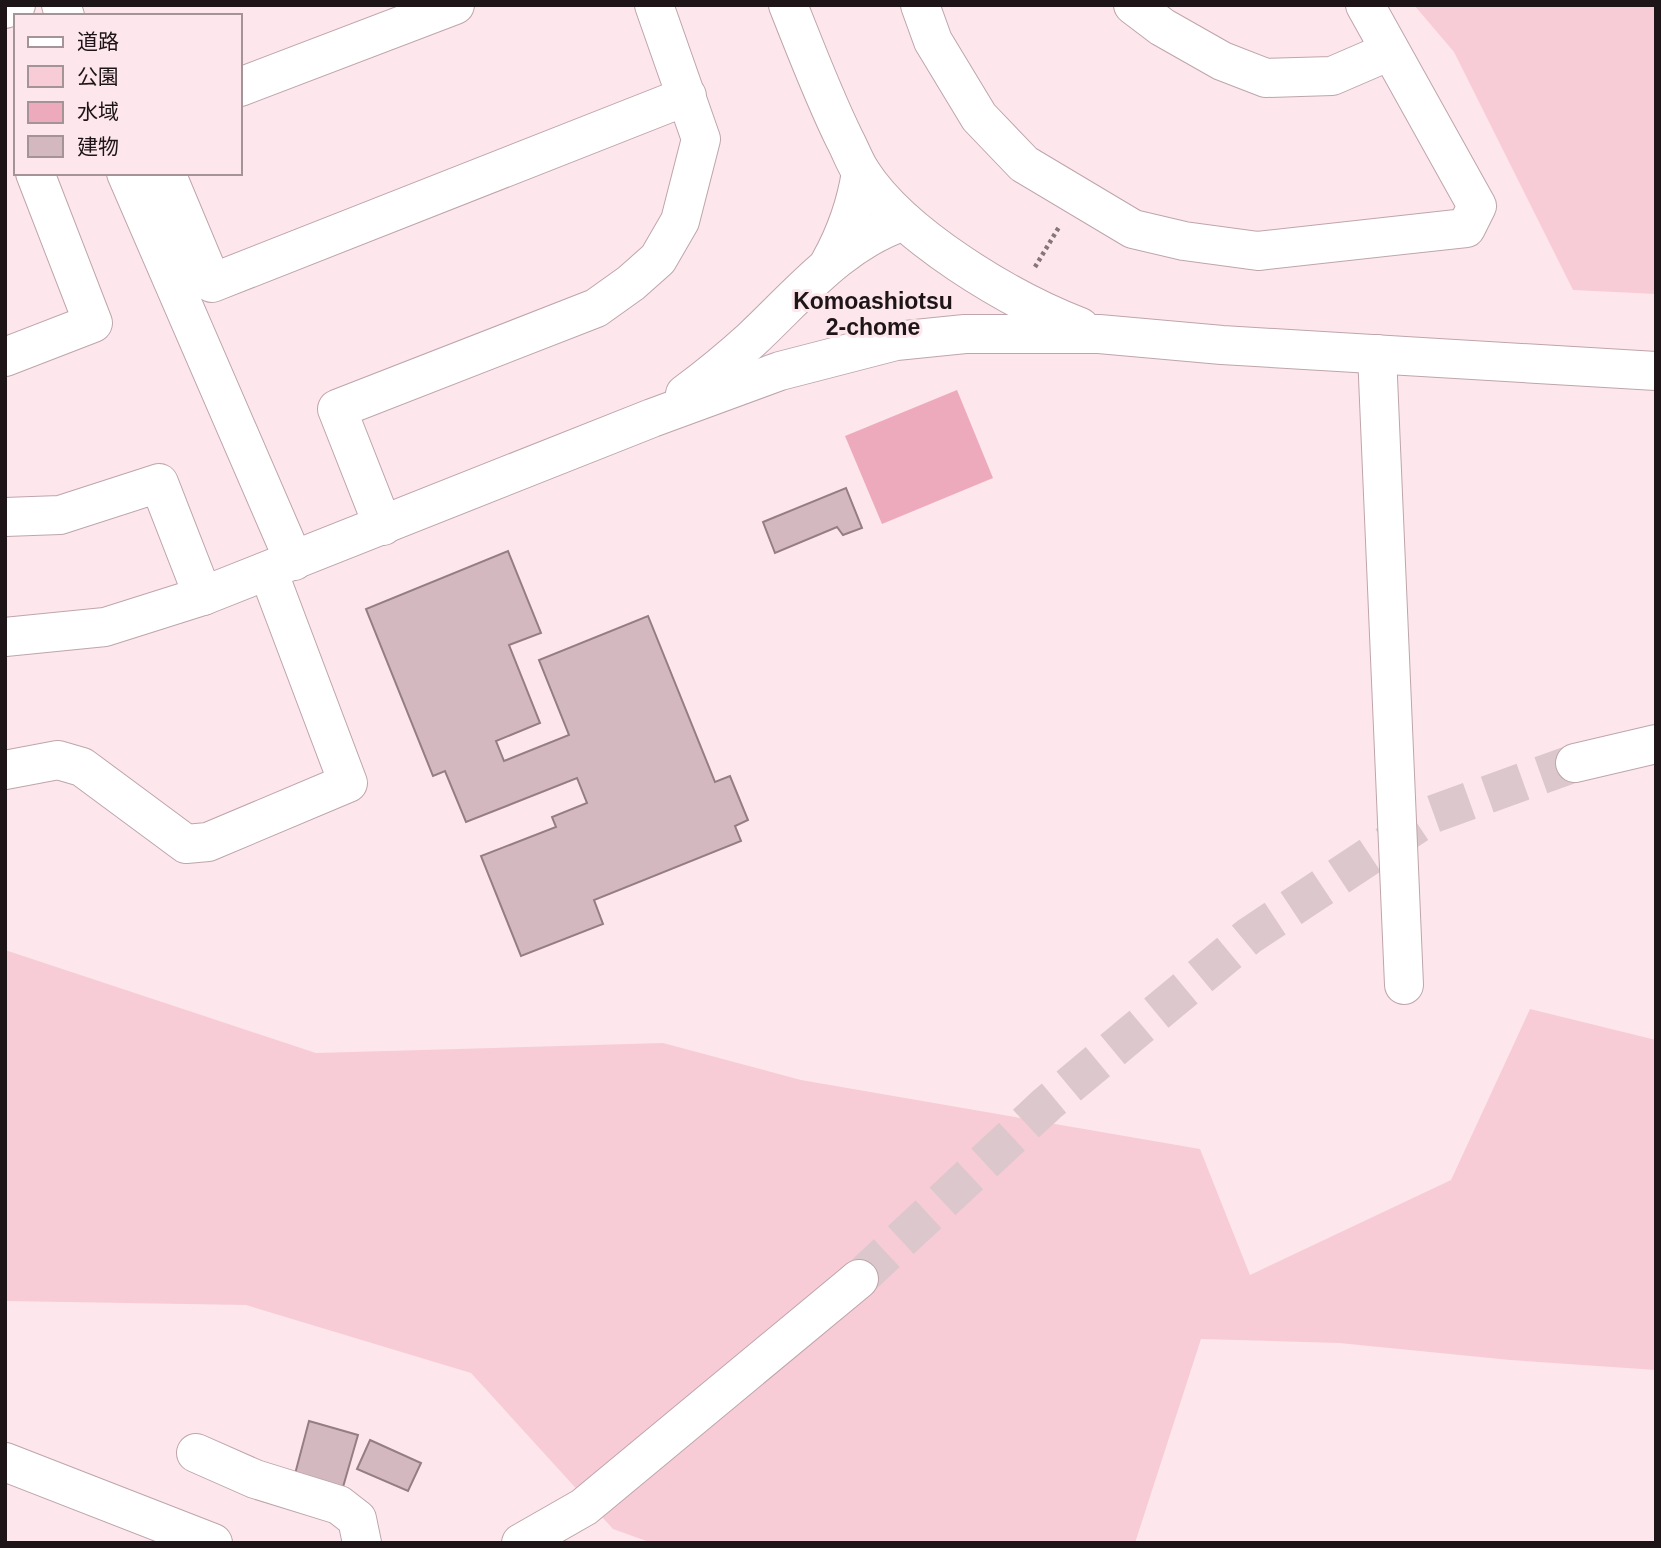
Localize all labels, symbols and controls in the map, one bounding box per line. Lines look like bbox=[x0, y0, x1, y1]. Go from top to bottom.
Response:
legend bbox=[14, 14, 242, 175]
text: 道路 bbox=[77, 30, 119, 53]
text: 公園 bbox=[77, 65, 119, 88]
text: 水域 bbox=[77, 100, 119, 123]
text: 建物 bbox=[77, 135, 119, 158]
district label: Komoashiotsu 2-chome bbox=[793, 288, 953, 340]

